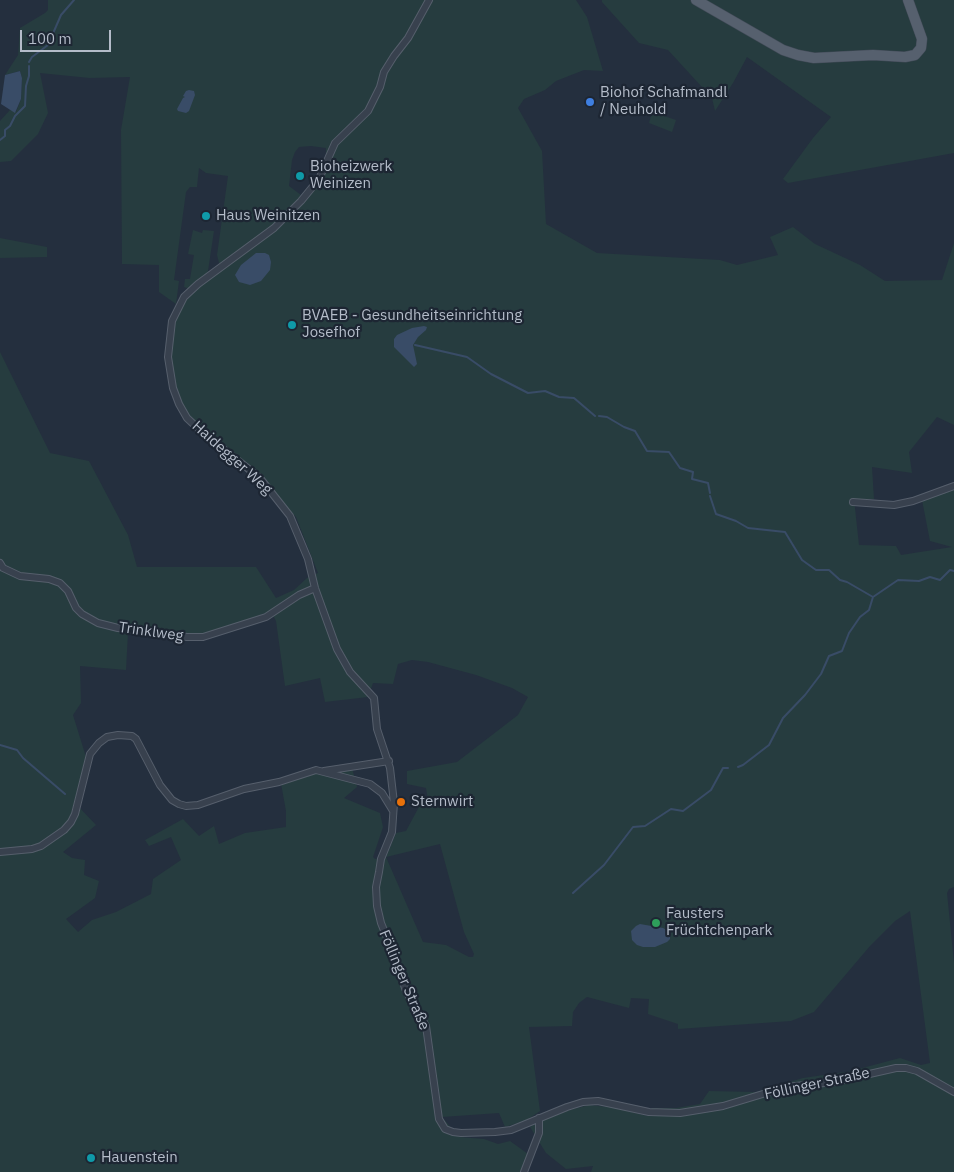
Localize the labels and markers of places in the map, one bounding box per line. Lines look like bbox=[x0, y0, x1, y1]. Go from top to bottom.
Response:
place label: Biohof Schafmandl / Neuhold bbox=[600, 84, 727, 119]
marker: Biohof Schafmandl / Neuhold bbox=[584, 96, 596, 108]
place label: Bioheizwerk Weinizen bbox=[310, 158, 392, 193]
marker: Bioheizwerk Weinizen bbox=[294, 170, 306, 182]
place label: Haus Weinitzen bbox=[216, 207, 320, 225]
marker: Haus Weinitzen bbox=[200, 210, 212, 222]
place label: BVAEB - Gesundheitseinrichtung Josefhof bbox=[302, 307, 522, 342]
marker: BVAEB - Gesundheitseinrichtung Josefhof bbox=[286, 319, 298, 331]
place label: Sternwirt bbox=[411, 793, 473, 811]
marker: Sternwirt bbox=[395, 796, 407, 808]
place label: Fausters Früchtchenpark bbox=[666, 905, 772, 940]
marker: Fausters Früchtchenpark bbox=[650, 917, 662, 929]
place label: Hauenstein bbox=[101, 1149, 178, 1167]
marker: Hauenstein bbox=[85, 1152, 97, 1164]

